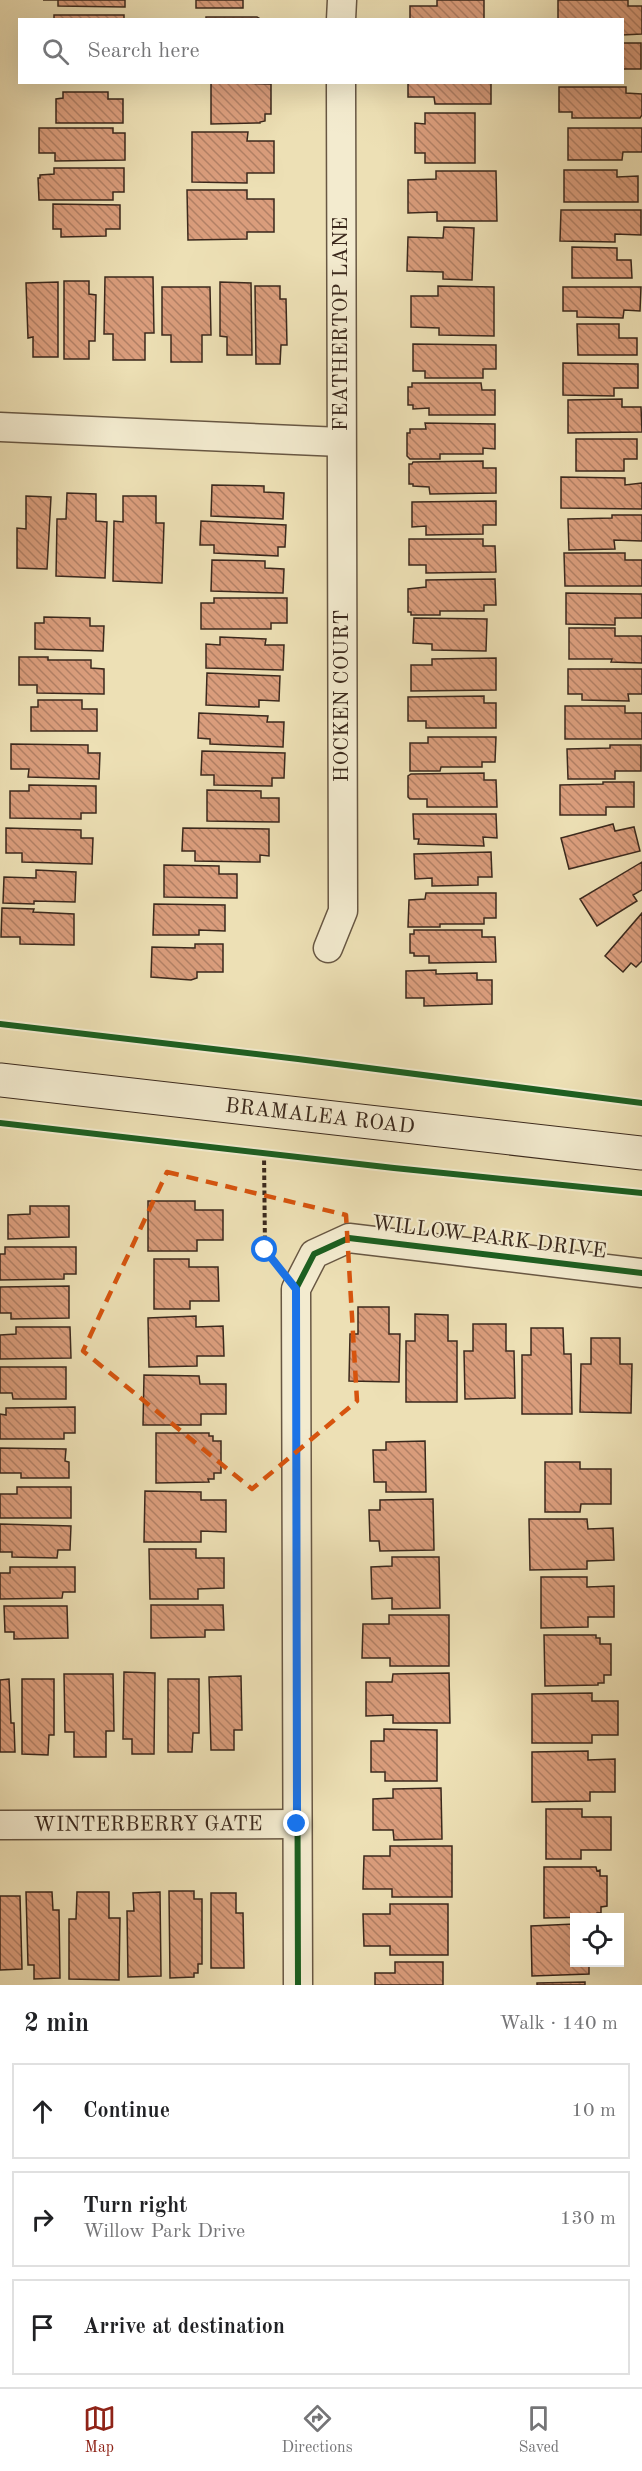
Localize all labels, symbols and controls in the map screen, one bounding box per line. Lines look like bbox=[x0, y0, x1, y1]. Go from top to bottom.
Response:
search box bbox=[18, 18, 624, 84]
icon: search bbox=[39, 35, 72, 68]
text: Search here bbox=[87, 40, 200, 62]
street label: FEATHERTOP LANE bbox=[331, 217, 352, 431]
street label: HOCKEN COURT bbox=[332, 610, 353, 782]
street label: BRAMALEA ROAD bbox=[224, 1095, 416, 1138]
street label: WILLOW PARK DRIVE bbox=[371, 1213, 607, 1263]
route start bbox=[251, 1236, 277, 1262]
route end bbox=[283, 1810, 309, 1836]
street label: WINTERBERRY GATE bbox=[33, 1814, 263, 1835]
map controls bbox=[570, 1913, 624, 1967]
button: locate bbox=[570, 1913, 624, 1967]
text: 2 min bbox=[24, 2011, 89, 2037]
text: Walk · 140 m bbox=[499, 2014, 618, 2034]
icon: ahead bbox=[26, 2095, 59, 2128]
text: Continue bbox=[83, 2100, 170, 2122]
text: 10 m bbox=[571, 2101, 616, 2121]
text: Turn right bbox=[83, 2195, 187, 2217]
icon: right bbox=[26, 2203, 59, 2236]
text: 130 m bbox=[560, 2209, 616, 2229]
text: Willow Park Drive bbox=[83, 2222, 245, 2242]
icon: arrive bbox=[26, 2311, 59, 2344]
text: Arrive at destination bbox=[83, 2316, 285, 2338]
tab: Map bbox=[83, 2402, 116, 2458]
tab: Directions bbox=[282, 2402, 353, 2458]
tab: Saved bbox=[518, 2402, 559, 2458]

